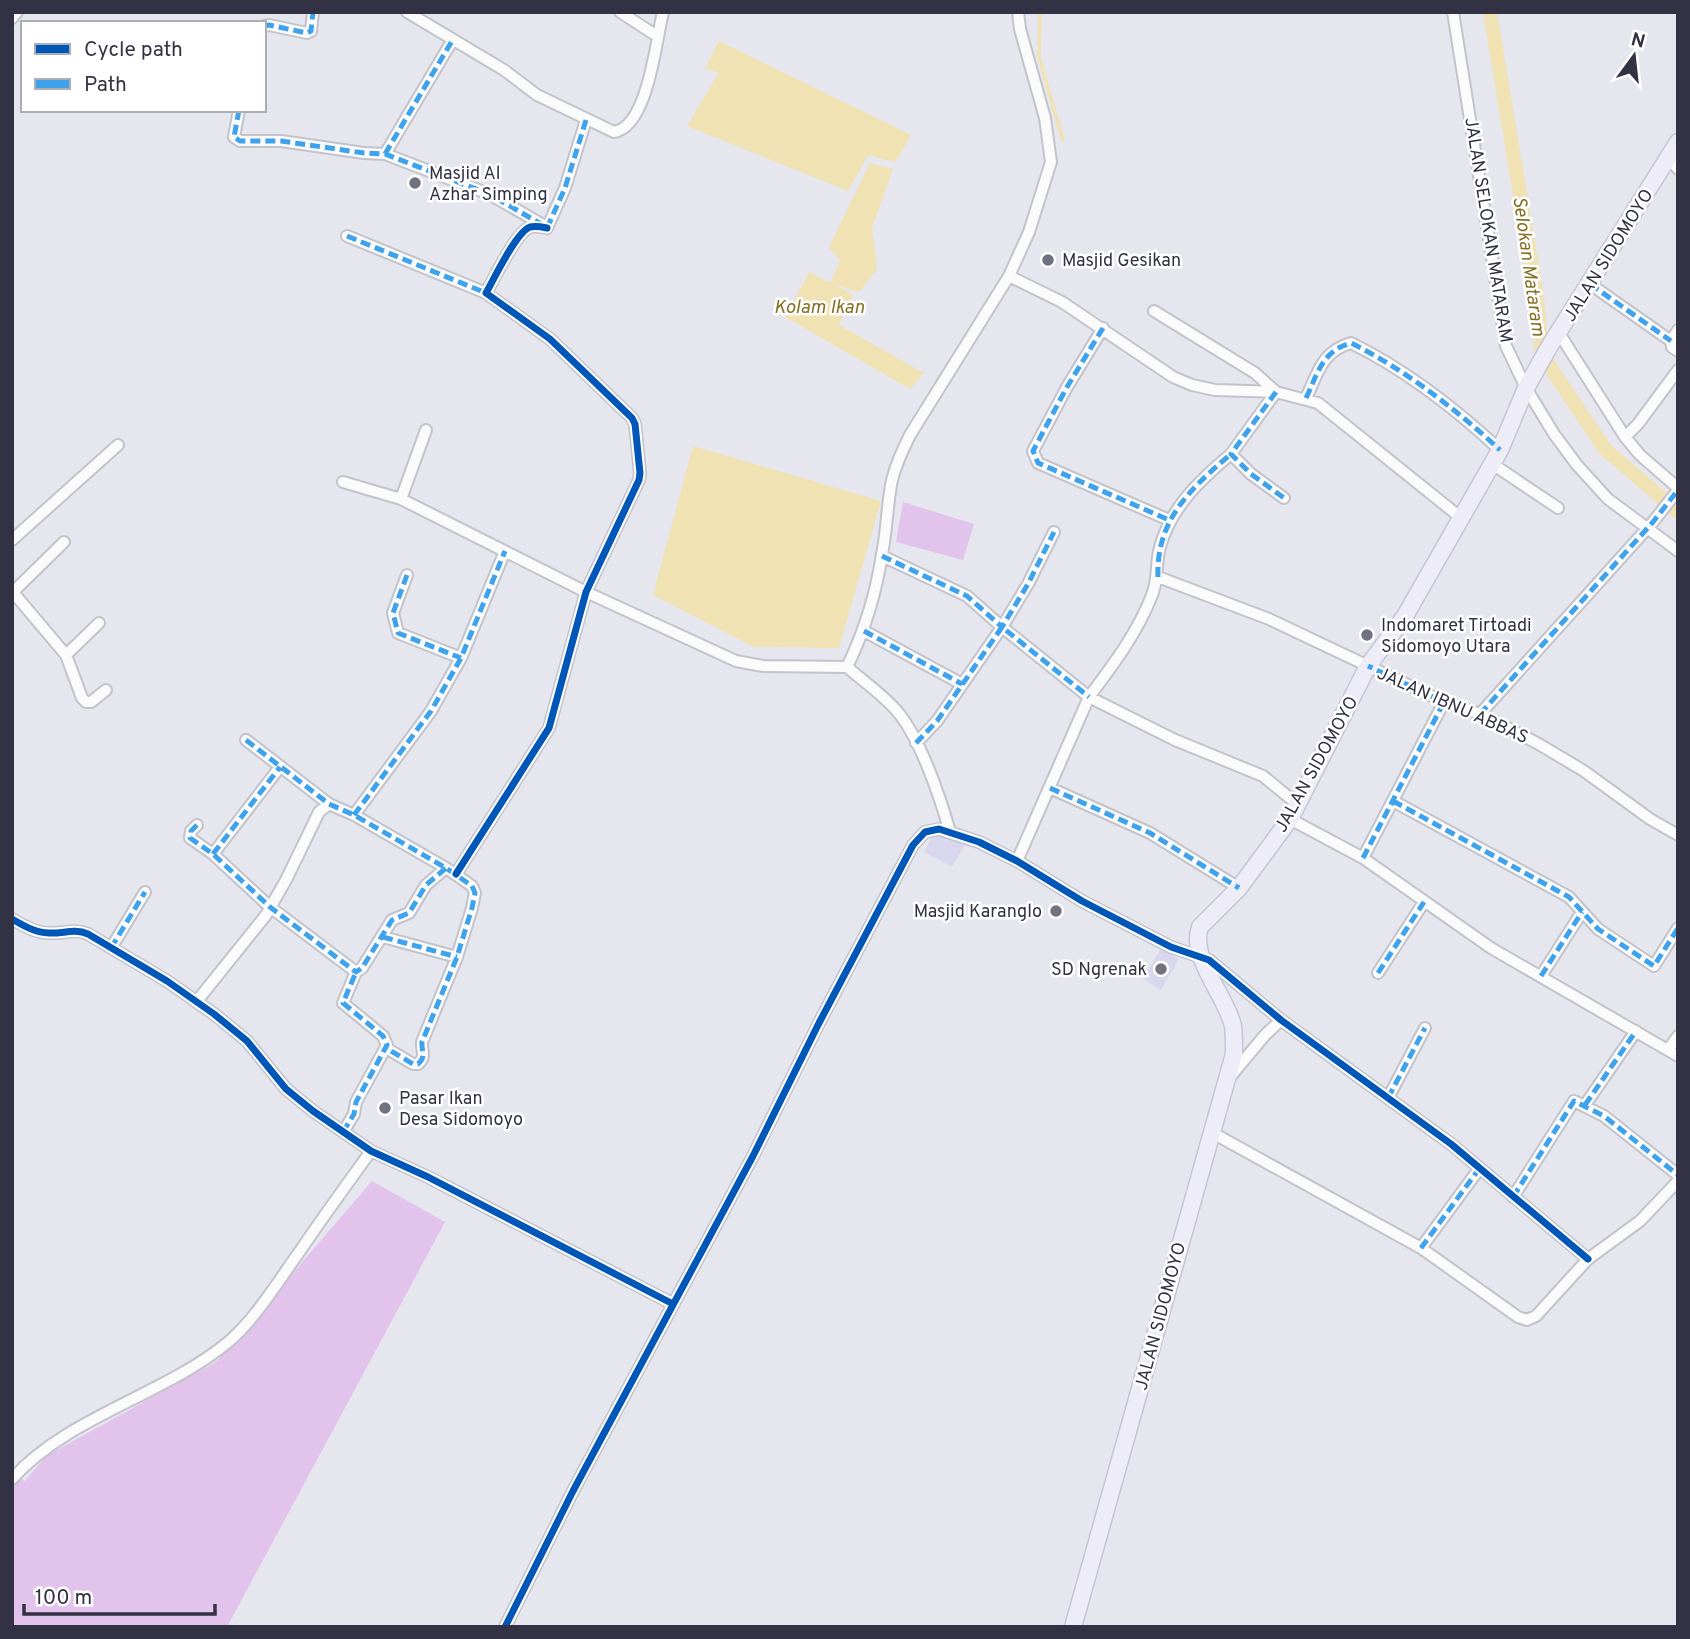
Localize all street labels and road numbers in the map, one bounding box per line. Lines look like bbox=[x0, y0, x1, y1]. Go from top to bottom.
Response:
street label: JALAN SELOKAN MATARAM bbox=[1458, 116, 1517, 345]
street label: JALAN SIDOMOYO bbox=[1559, 185, 1659, 326]
street label: JALAN IBNU ABBAS bbox=[1373, 663, 1532, 750]
street label: JALAN SIDOMOYO bbox=[1270, 693, 1364, 837]
street label: JALAN SIDOMOYO bbox=[1131, 1240, 1192, 1393]

